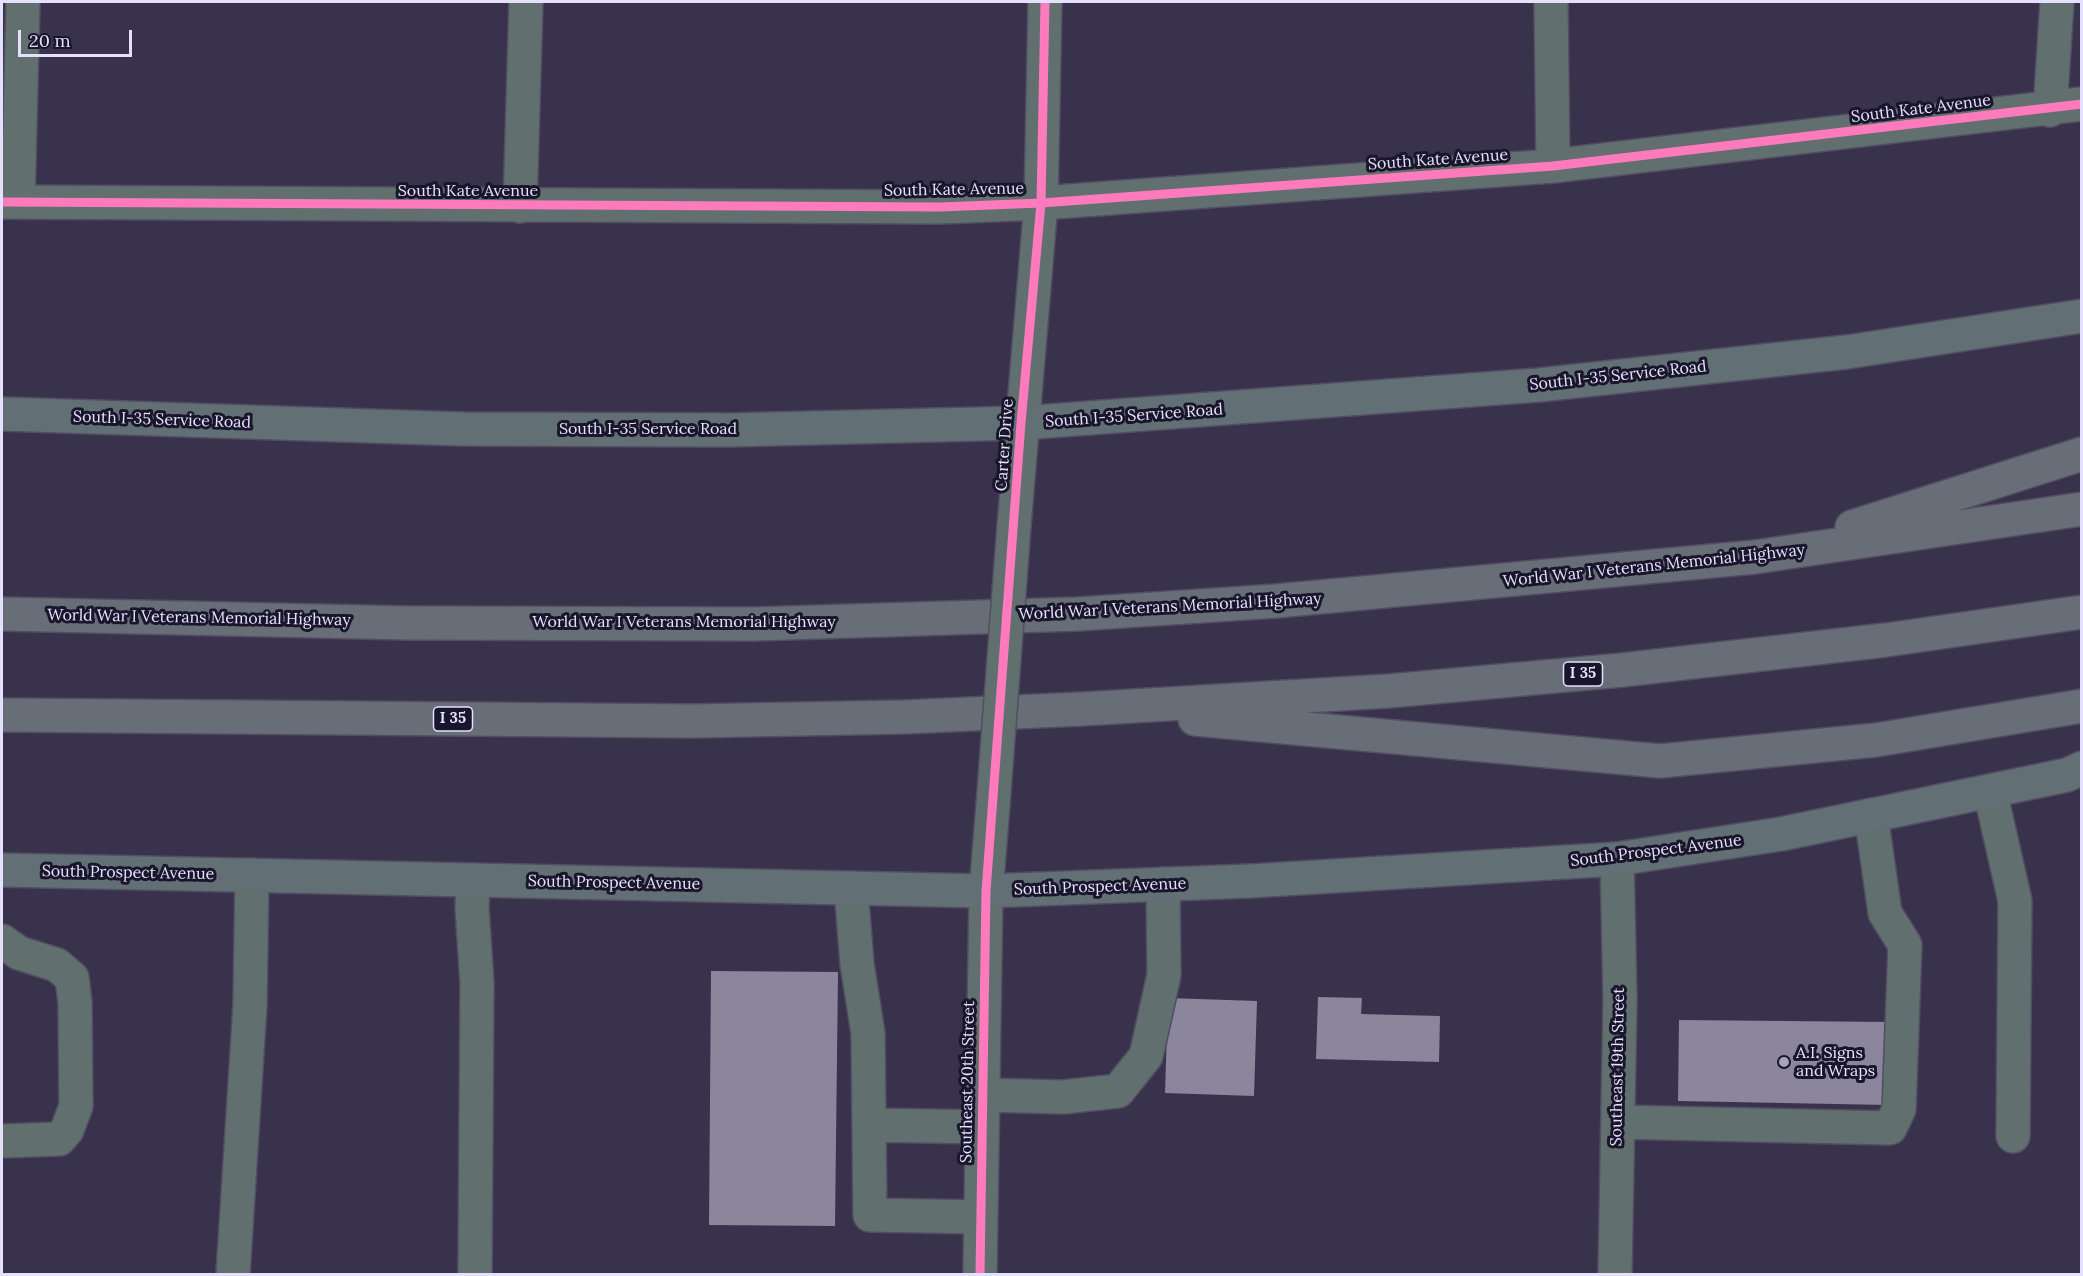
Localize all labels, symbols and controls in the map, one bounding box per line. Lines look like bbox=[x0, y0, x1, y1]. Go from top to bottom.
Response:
scale bar bbox=[21, 18, 135, 56]
text: 20 m bbox=[29, 29, 71, 52]
street label: South Kate Avenue bbox=[1850, 91, 1992, 127]
street label: South Kate Avenue bbox=[1367, 146, 1509, 174]
street label: South Kate Avenue bbox=[884, 179, 1024, 201]
street label: South Kate Avenue bbox=[398, 181, 538, 201]
street label: South I-35 Service Road bbox=[1528, 357, 1708, 395]
street label: Carter Drive bbox=[992, 398, 1018, 492]
street label: South I-35 Service Road bbox=[1044, 400, 1224, 432]
street label: South I-35 Service Road bbox=[73, 407, 251, 433]
street label: South I-35 Service Road bbox=[559, 419, 737, 439]
street label: World War I Veterans Memorial Highway bbox=[1502, 541, 1806, 591]
street label: World War I Veterans Memorial Highway bbox=[1018, 589, 1322, 625]
street label: World War I Veterans Memorial Highway bbox=[47, 606, 351, 630]
street label: World War I Veterans Memorial Highway bbox=[532, 612, 836, 632]
road number: I 35 bbox=[1564, 662, 1602, 686]
road number: I 35 bbox=[434, 707, 472, 731]
street label: South Prospect Avenue bbox=[1569, 831, 1743, 871]
street label: South Prospect Avenue bbox=[42, 862, 214, 884]
street label: South Prospect Avenue bbox=[528, 872, 700, 894]
street label: South Prospect Avenue bbox=[1013, 874, 1187, 900]
street label: Southeast 19th Street bbox=[1607, 987, 1629, 1147]
street label: Southeast 20th Street bbox=[957, 1001, 979, 1163]
place label: A.I. Signs and Wraps bbox=[1796, 1043, 1875, 1081]
marker: A.I. Signs and Wraps bbox=[1777, 1055, 1791, 1069]

